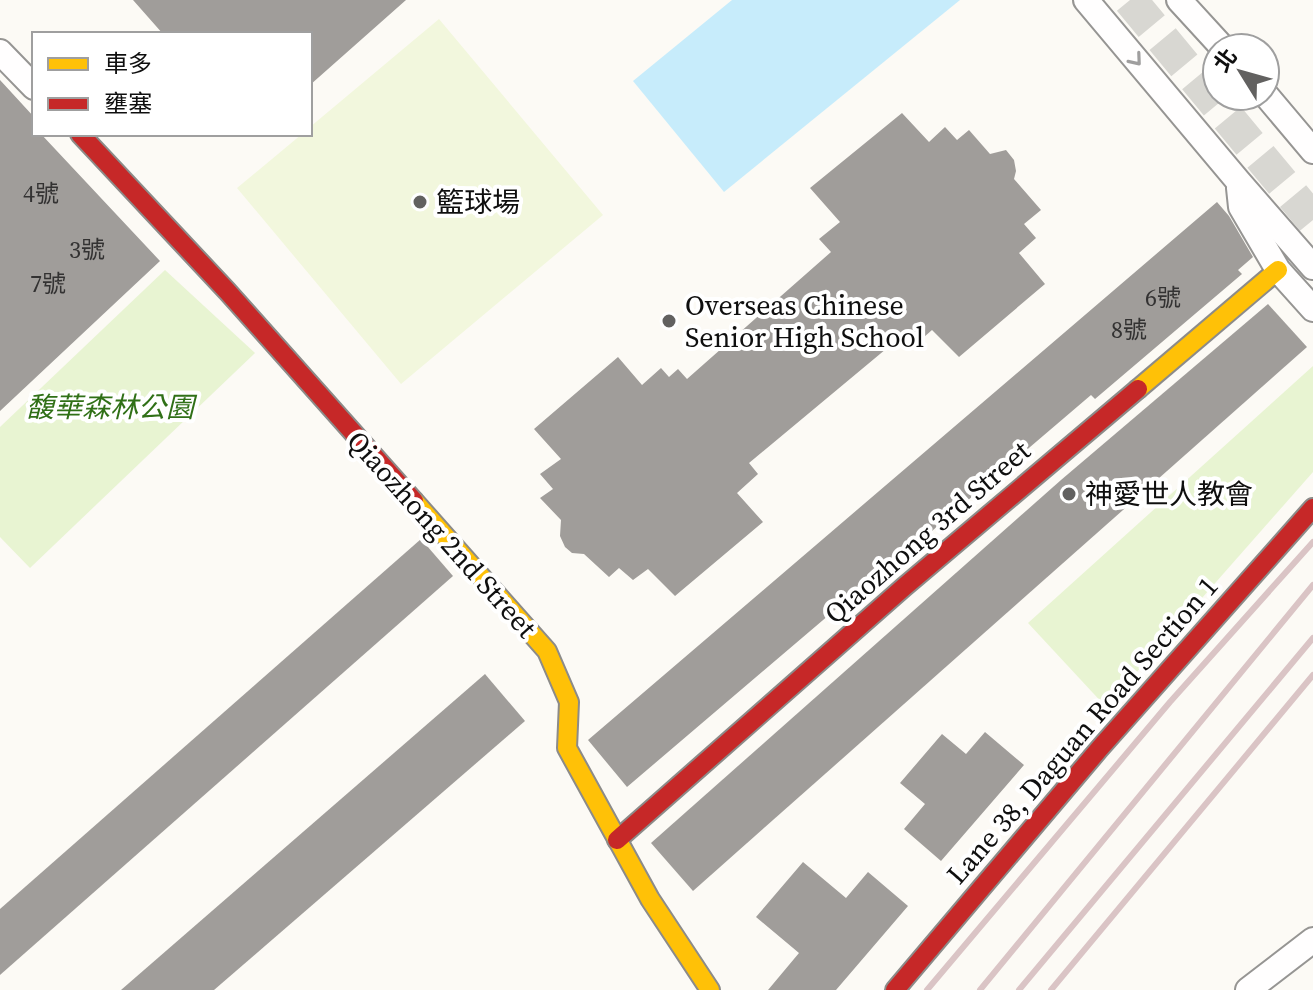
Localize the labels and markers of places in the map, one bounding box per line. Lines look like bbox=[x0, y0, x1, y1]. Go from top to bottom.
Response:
place label: 籃球場 bbox=[436, 183, 520, 221]
marker: 籃球場 bbox=[411, 193, 429, 211]
place label: Overseas Chinese Senior High School bbox=[685, 286, 924, 356]
marker: Overseas Chinese Senior High School bbox=[660, 312, 678, 330]
place label: 神愛世人教會 bbox=[1085, 475, 1253, 513]
marker: 神愛世人教會 bbox=[1060, 485, 1078, 503]

